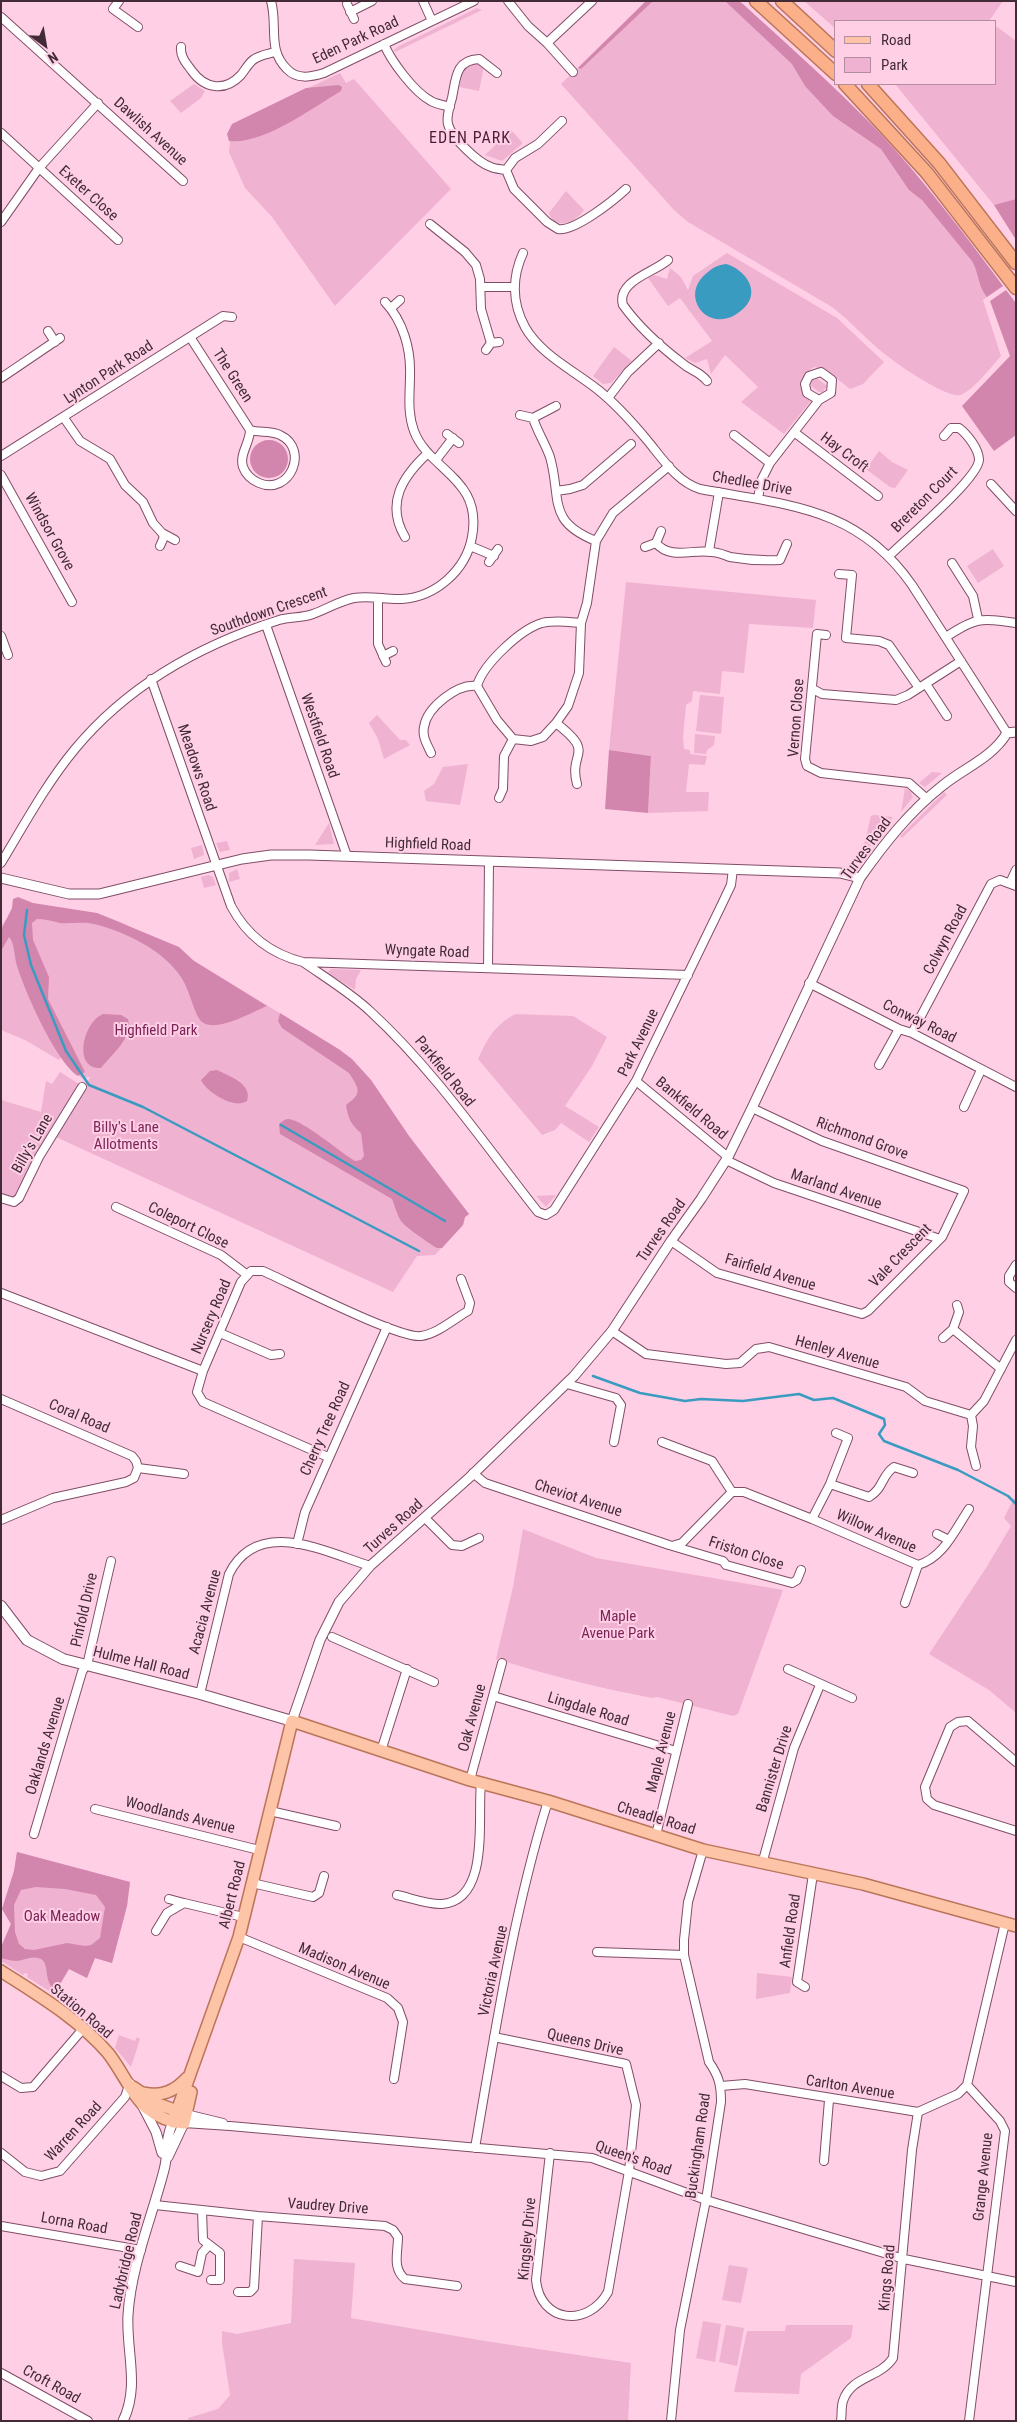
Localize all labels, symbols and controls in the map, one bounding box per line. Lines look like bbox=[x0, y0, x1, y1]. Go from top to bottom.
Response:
street label: Eden Park Road bbox=[310, 13, 402, 69]
north arrow bbox=[20, 20, 70, 70]
legend bbox=[834, 20, 997, 85]
text: Road bbox=[881, 31, 911, 49]
text: N bbox=[45, 49, 61, 67]
text: Park bbox=[881, 56, 908, 74]
street label: Dawlish Avenue bbox=[109, 94, 191, 170]
district label: EDEN PARK bbox=[428, 129, 512, 149]
street label: Exeter Close bbox=[55, 163, 121, 225]
street label: Lynton Park Road bbox=[61, 338, 157, 408]
street label: The Green bbox=[208, 346, 256, 406]
street label: Hay Croft bbox=[816, 429, 872, 477]
street label: Brereton Court bbox=[888, 463, 962, 537]
street label: Chedlee Drive bbox=[711, 468, 793, 500]
street label: Windsor Grove bbox=[20, 490, 78, 574]
street label: Southdown Crescent bbox=[208, 584, 330, 640]
street label: Vernon Close bbox=[785, 678, 809, 758]
street label: Westfield Road bbox=[296, 691, 342, 781]
street label: Meadows Road bbox=[173, 722, 219, 814]
street label: Turves Road bbox=[838, 814, 896, 884]
street label: Highfield Road bbox=[385, 835, 471, 855]
street label: Colwyn Road bbox=[920, 902, 972, 978]
street label: Wyngate Road bbox=[384, 942, 470, 962]
street label: Conway Road bbox=[879, 996, 959, 1048]
street label: Park Avenue bbox=[615, 1006, 663, 1080]
park label: Highfield Park bbox=[115, 1022, 197, 1040]
street label: Parkfield Road bbox=[410, 1033, 478, 1111]
street label: Bankfield Road bbox=[651, 1074, 731, 1144]
street label: Billy's Lane bbox=[9, 1111, 57, 1177]
street label: Richmond Grove bbox=[814, 1114, 910, 1164]
park label: Billy's Lane Allotments bbox=[93, 1119, 159, 1154]
street label: Marland Avenue bbox=[788, 1166, 884, 1214]
street label: Turves Road bbox=[634, 1196, 690, 1266]
street label: Coleport Close bbox=[145, 1199, 231, 1253]
street label: Vale Crescent bbox=[866, 1220, 936, 1292]
street label: Fairfield Avenue bbox=[722, 1251, 818, 1295]
street label: Nursery Road bbox=[188, 1277, 236, 1357]
street label: Henley Avenue bbox=[793, 1332, 881, 1374]
street label: Cherry Tree Road bbox=[297, 1379, 355, 1479]
street label: Coral Road bbox=[46, 1396, 112, 1438]
street label: Cheviot Avenue bbox=[532, 1476, 624, 1522]
street label: Turves Road bbox=[361, 1496, 427, 1558]
street label: Willow Avenue bbox=[833, 1506, 919, 1558]
street label: Friston Close bbox=[706, 1533, 786, 1575]
street label: Acacia Avenue bbox=[186, 1568, 226, 1656]
street label: Pinfold Drive bbox=[68, 1571, 102, 1649]
park label: Maple Avenue Park bbox=[581, 1608, 655, 1643]
street label: Hulme Hall Road bbox=[91, 1643, 191, 1685]
street label: Oak Avenue bbox=[455, 1682, 491, 1754]
street label: Lingdale Road bbox=[545, 1689, 631, 1731]
street label: Oaklands Avenue bbox=[23, 1695, 69, 1797]
street label: Maple Avenue bbox=[643, 1710, 681, 1794]
street label: Bannister Drive bbox=[753, 1724, 797, 1814]
street label: Woodlands Avenue bbox=[123, 1794, 237, 1838]
street label: Cheadle Road bbox=[614, 1798, 698, 1840]
street label: Albert Road bbox=[216, 1859, 250, 1931]
street label: Anfield Road bbox=[777, 1893, 805, 1969]
park label: Oak Meadow bbox=[24, 1908, 100, 1926]
street label: Victoria Avenue bbox=[476, 1924, 512, 2018]
street label: Madison Avenue bbox=[296, 1940, 392, 1994]
street label: Station Road bbox=[46, 1981, 116, 2043]
street label: Queens Drive bbox=[545, 2025, 625, 2061]
street label: Carlton Avenue bbox=[804, 2072, 896, 2104]
street label: Buckingham Road bbox=[683, 2092, 715, 2200]
street label: Warren Road bbox=[42, 2098, 106, 2166]
street label: Grange Avenue bbox=[970, 2132, 998, 2222]
street label: Queen's Road bbox=[593, 2138, 673, 2180]
street label: Vaudrey Drive bbox=[287, 2195, 369, 2219]
street label: Kingsley Drive bbox=[515, 2197, 541, 2281]
street label: Lorna Road bbox=[39, 2209, 109, 2239]
street label: Ladybridge Road bbox=[107, 2211, 147, 2311]
street label: Kings Road bbox=[876, 2244, 900, 2312]
street label: Croft Road bbox=[19, 2362, 83, 2408]

